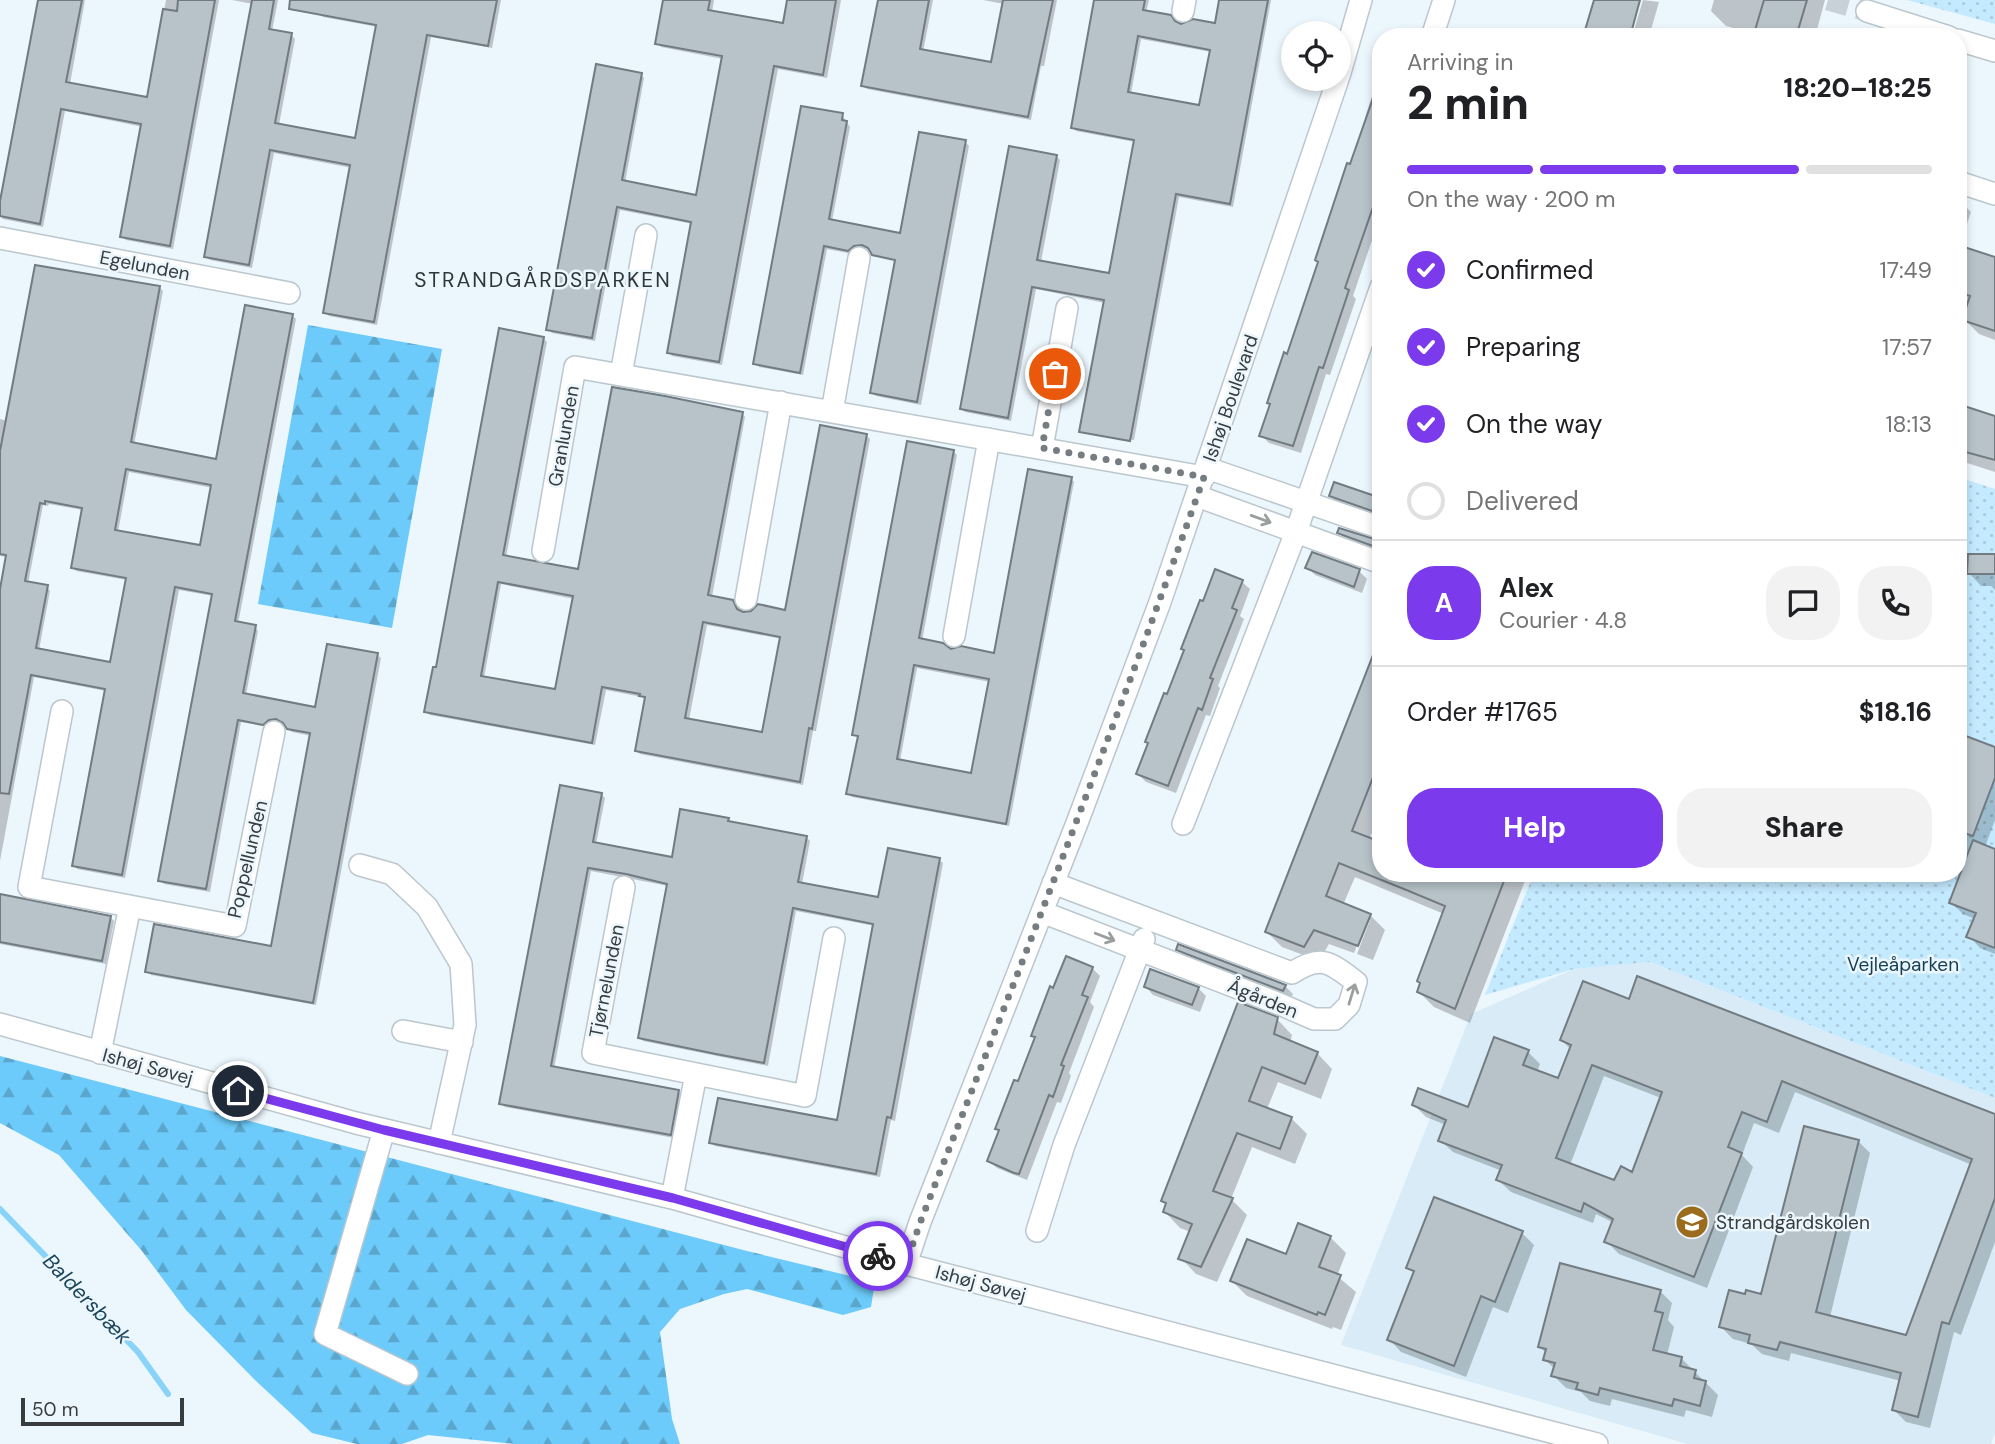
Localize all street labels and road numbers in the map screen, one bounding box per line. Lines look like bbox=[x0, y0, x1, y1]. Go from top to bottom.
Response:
street label: Egelunden bbox=[98, 245, 192, 286]
street label: Ishøj Boulevard bbox=[1197, 331, 1264, 465]
street label: Granlunden bbox=[542, 384, 585, 489]
street label: Poppellunden bbox=[222, 798, 273, 920]
street label: Tjørnelunden bbox=[583, 922, 630, 1040]
street label: Ågården bbox=[1224, 973, 1302, 1024]
street label: Ishøj Søvej bbox=[100, 1042, 196, 1091]
street label: Ishøj Søvej bbox=[933, 1259, 1029, 1308]

